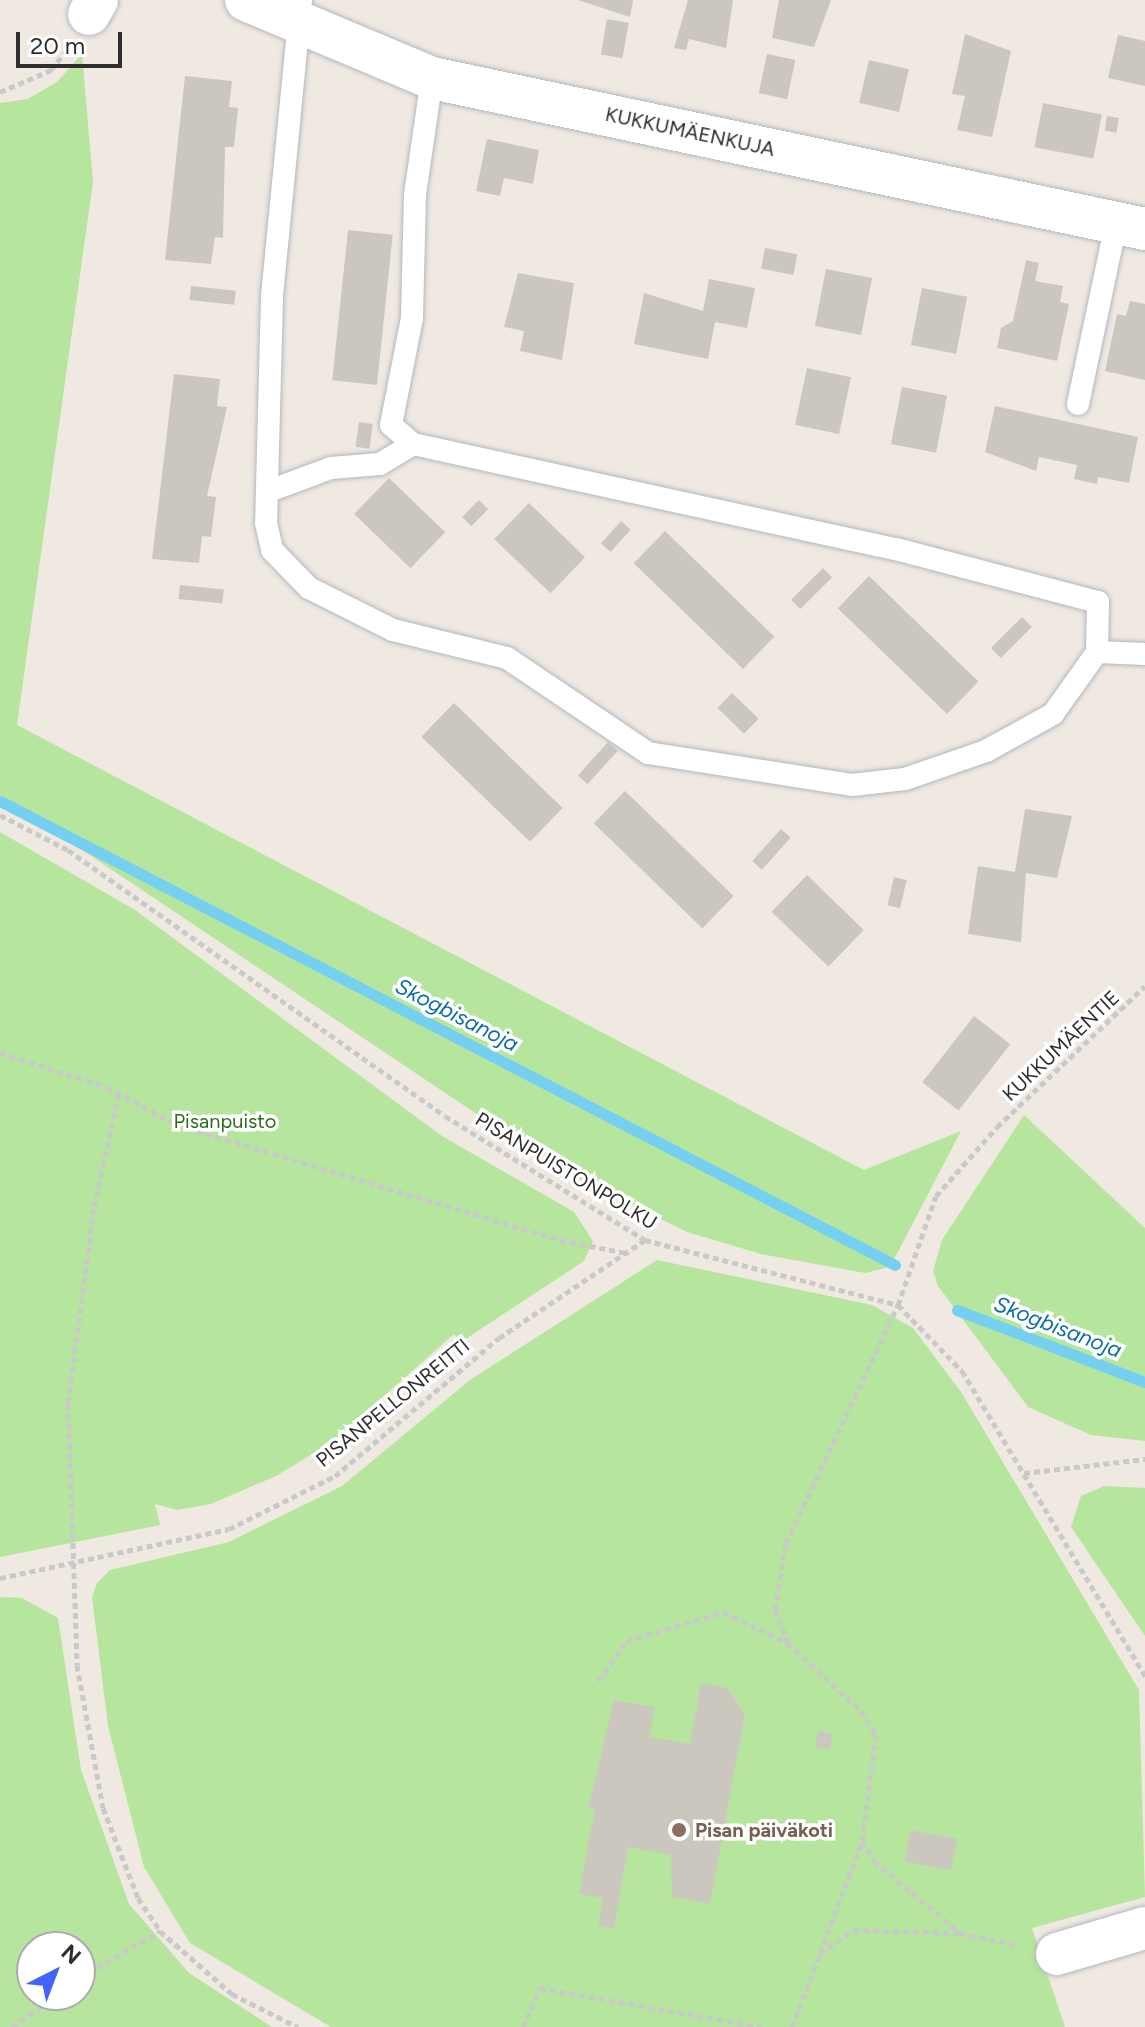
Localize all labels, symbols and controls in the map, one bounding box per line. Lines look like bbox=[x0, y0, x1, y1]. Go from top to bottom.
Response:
scale bar bbox=[20, 16, 126, 66]
text: 20 m bbox=[30, 31, 85, 60]
street label: KUKKUMÄENKUJA bbox=[603, 102, 777, 162]
water label: Skogbisanoja bbox=[391, 973, 523, 1057]
street label: KUKKUMÄENTIE bbox=[998, 986, 1124, 1106]
street label: PISANPUISTONPOLKU bbox=[471, 1107, 661, 1235]
park label: Pisanpuisto bbox=[174, 1109, 276, 1133]
water label: Skogbisanoja bbox=[990, 1291, 1126, 1363]
street label: PISANPELLONREITTI bbox=[311, 1334, 475, 1472]
place label: Pisan päiväkoti bbox=[695, 1818, 833, 1842]
marker: Pisan päiväkoti bbox=[670, 1821, 688, 1839]
north arrow bbox=[16, 1931, 96, 2011]
text: N bbox=[56, 1939, 86, 1970]

